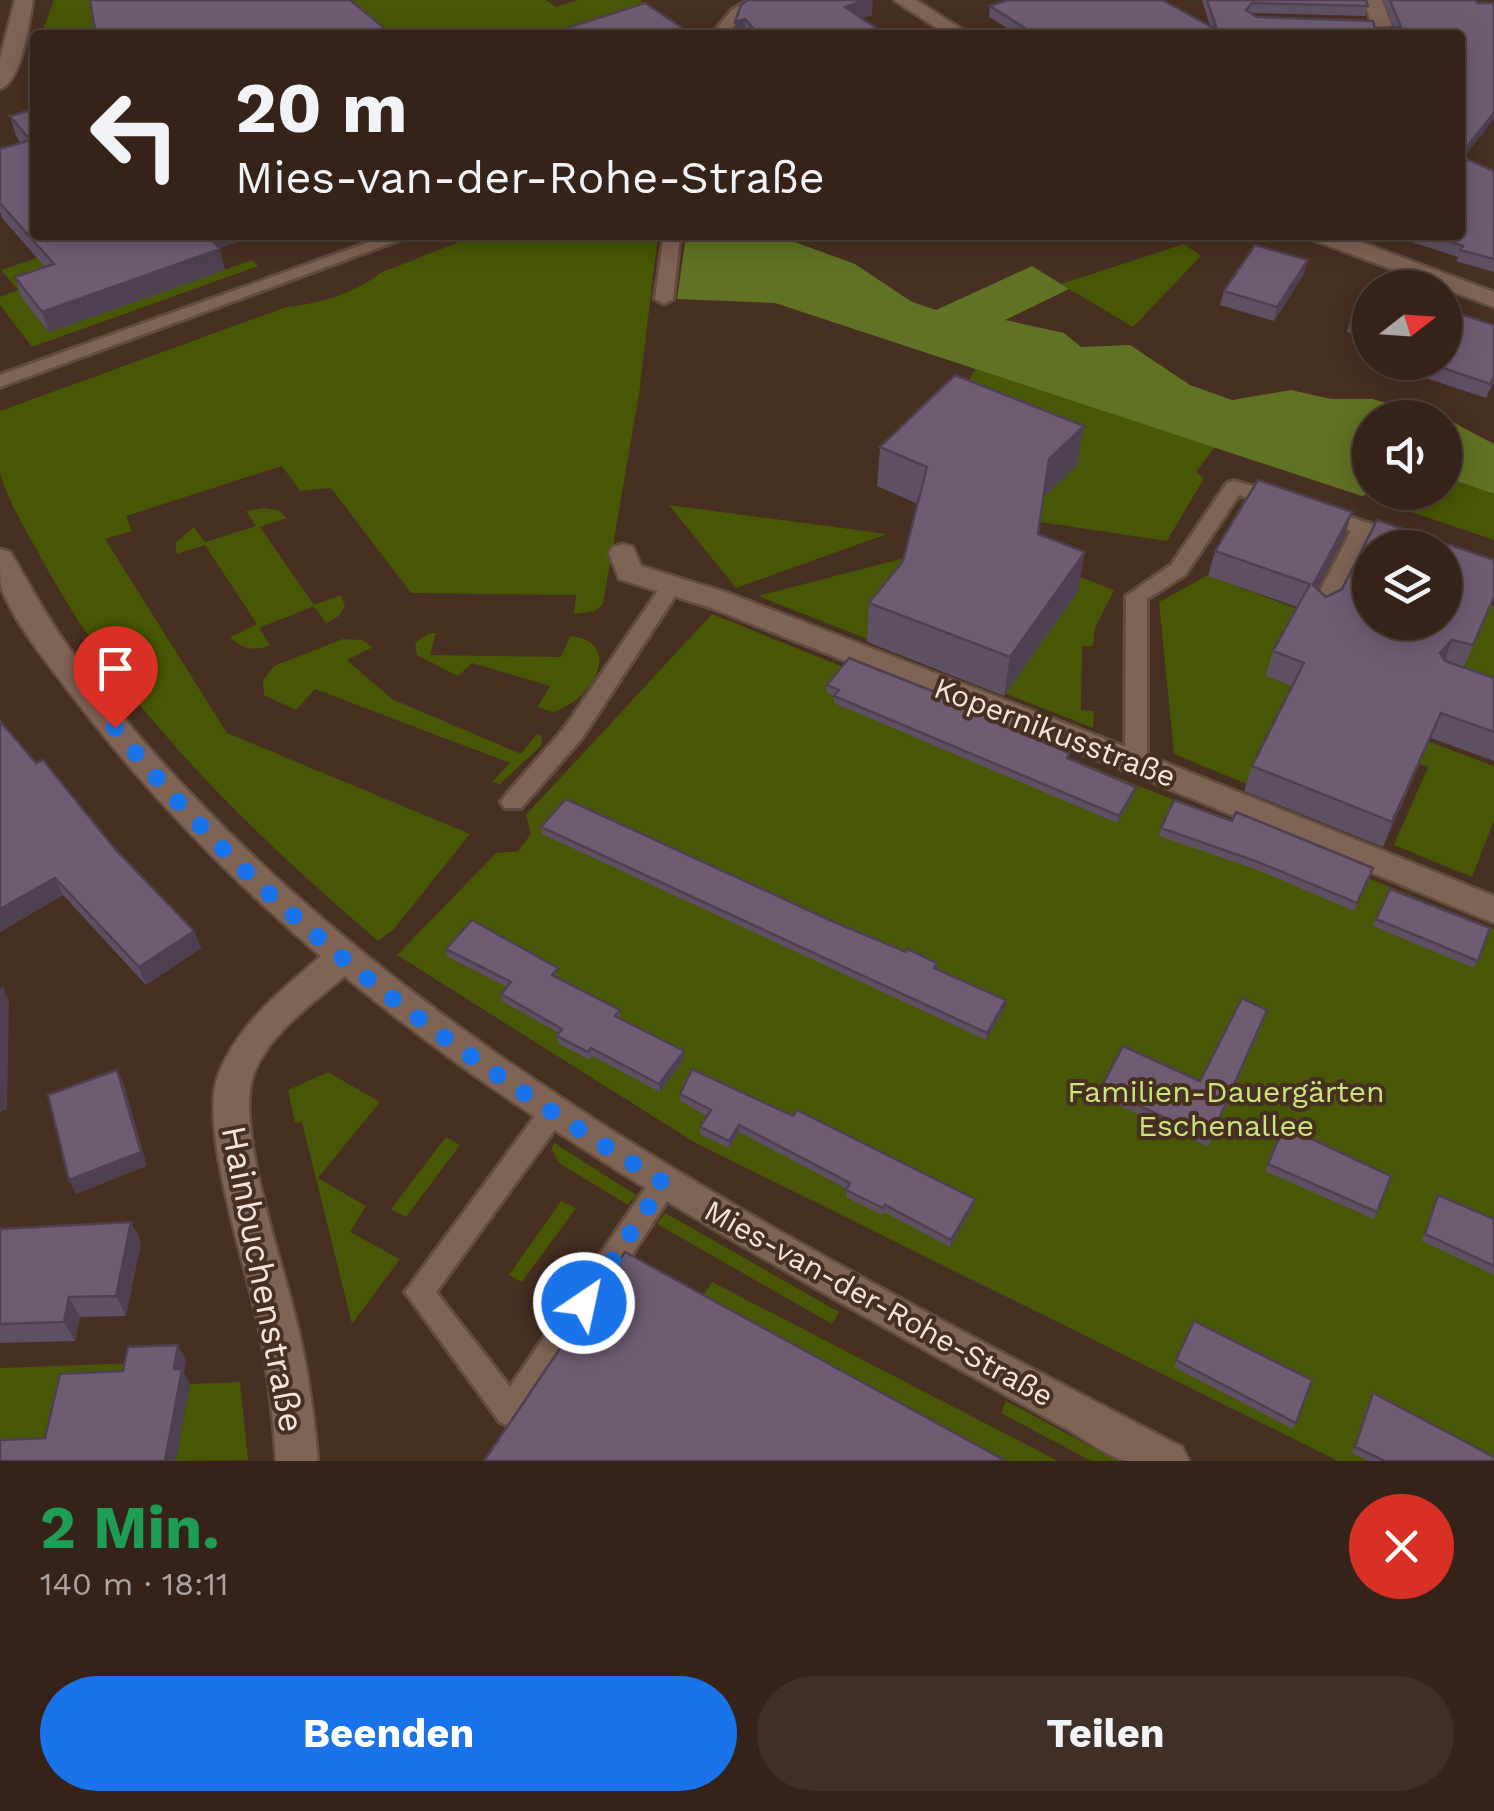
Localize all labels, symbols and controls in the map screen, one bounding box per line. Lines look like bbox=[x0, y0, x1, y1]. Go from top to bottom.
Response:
text: 20 m bbox=[235, 67, 408, 149]
icon: left bbox=[70, 70, 200, 200]
text: Mies-van-der-Rohe-Straße bbox=[235, 151, 825, 204]
north arrow bbox=[1352, 270, 1462, 380]
map controls bbox=[1352, 270, 1462, 640]
button: sound bbox=[1352, 400, 1462, 510]
button: layers bbox=[1352, 530, 1462, 640]
pin bbox=[73, 626, 158, 729]
icon: arrive bbox=[88, 641, 143, 696]
street label: Kopernikusstraße bbox=[929, 670, 1181, 794]
park label: Familien-Dauergärten Eschenallee bbox=[1067, 1074, 1385, 1143]
street label: Hainbuchenstraße bbox=[213, 1122, 313, 1436]
street label: Mies-van-der-Rohe-Straße bbox=[699, 1192, 1059, 1414]
position arrow bbox=[532, 1251, 636, 1355]
text: 2 Min. bbox=[40, 1492, 220, 1563]
button: close bbox=[1349, 1494, 1454, 1599]
text: 140 m · 18:11 bbox=[40, 1565, 228, 1603]
button: Beenden bbox=[40, 1676, 737, 1791]
button: Teilen bbox=[757, 1676, 1454, 1791]

